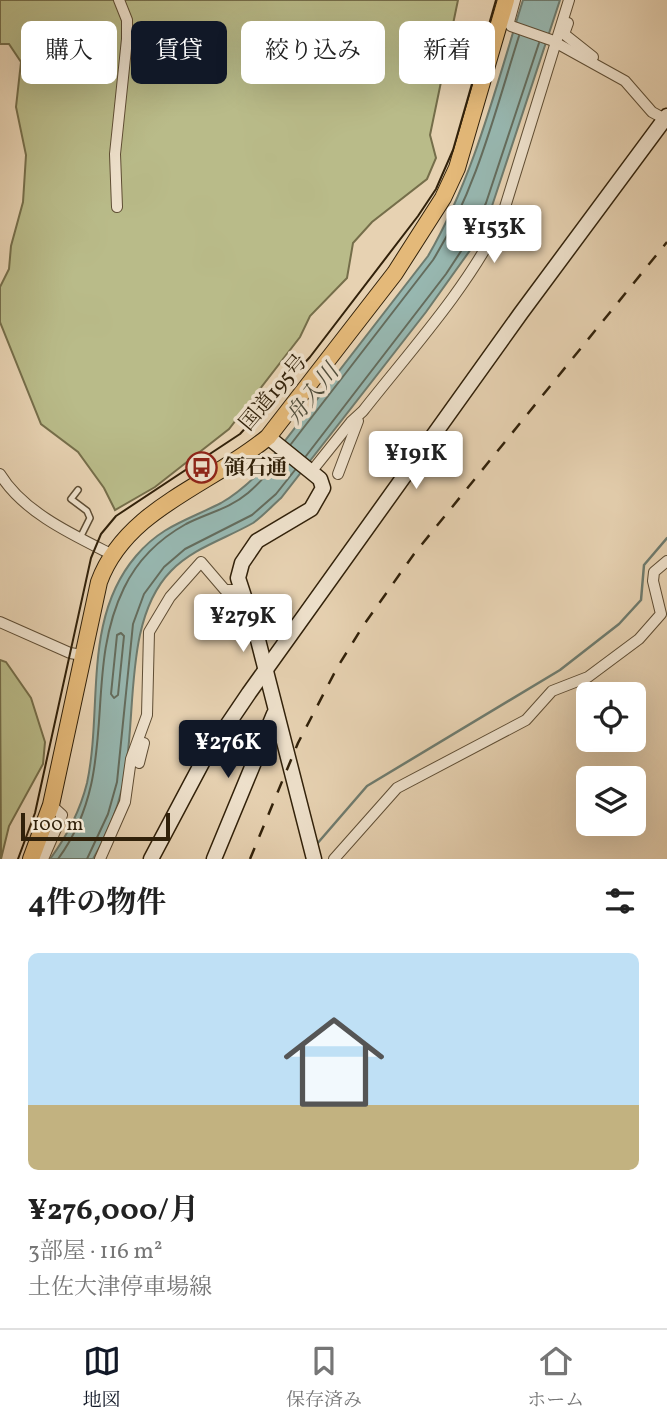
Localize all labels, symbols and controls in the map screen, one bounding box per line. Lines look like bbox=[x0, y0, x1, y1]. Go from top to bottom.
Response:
chip: 購入 bbox=[21, 21, 117, 84]
chip: 賃貸 bbox=[131, 21, 227, 84]
chip: 絞り込み bbox=[241, 21, 385, 84]
chip: 新着 bbox=[399, 21, 495, 84]
pin: ¥153K bbox=[445, 205, 543, 265]
text: ¥153K bbox=[462, 212, 526, 244]
street label: 国道195号 bbox=[233, 348, 315, 438]
water label: 舟入川 bbox=[279, 356, 349, 432]
pin: ¥191K bbox=[367, 432, 465, 491]
text: ¥191K bbox=[385, 438, 447, 470]
bus stop icon: 領石通 bbox=[184, 451, 218, 485]
place label: 領石通 bbox=[224, 454, 287, 483]
pin: ¥279K bbox=[194, 594, 292, 654]
text: ¥279K bbox=[210, 601, 276, 633]
map controls bbox=[576, 682, 646, 836]
button: locate bbox=[576, 682, 646, 752]
pin: ¥276K bbox=[179, 720, 277, 780]
text: ¥276K bbox=[195, 727, 261, 759]
button: layers bbox=[576, 766, 646, 836]
scale bar bbox=[21, 810, 170, 842]
text: 100 m bbox=[32, 812, 83, 838]
icon: filters bbox=[601, 882, 639, 920]
text: 4件の物件 bbox=[28, 883, 166, 925]
icon: home bbox=[271, 999, 397, 1125]
text: ¥276,000/月 bbox=[28, 1190, 199, 1232]
text: 3部屋 · 116 m² bbox=[28, 1236, 162, 1268]
text: 土佐大津停車場線 bbox=[28, 1272, 212, 1304]
tab: 地図 bbox=[83, 1342, 121, 1414]
tab: 保存済み bbox=[286, 1342, 362, 1414]
tab: ホーム bbox=[527, 1342, 584, 1414]

